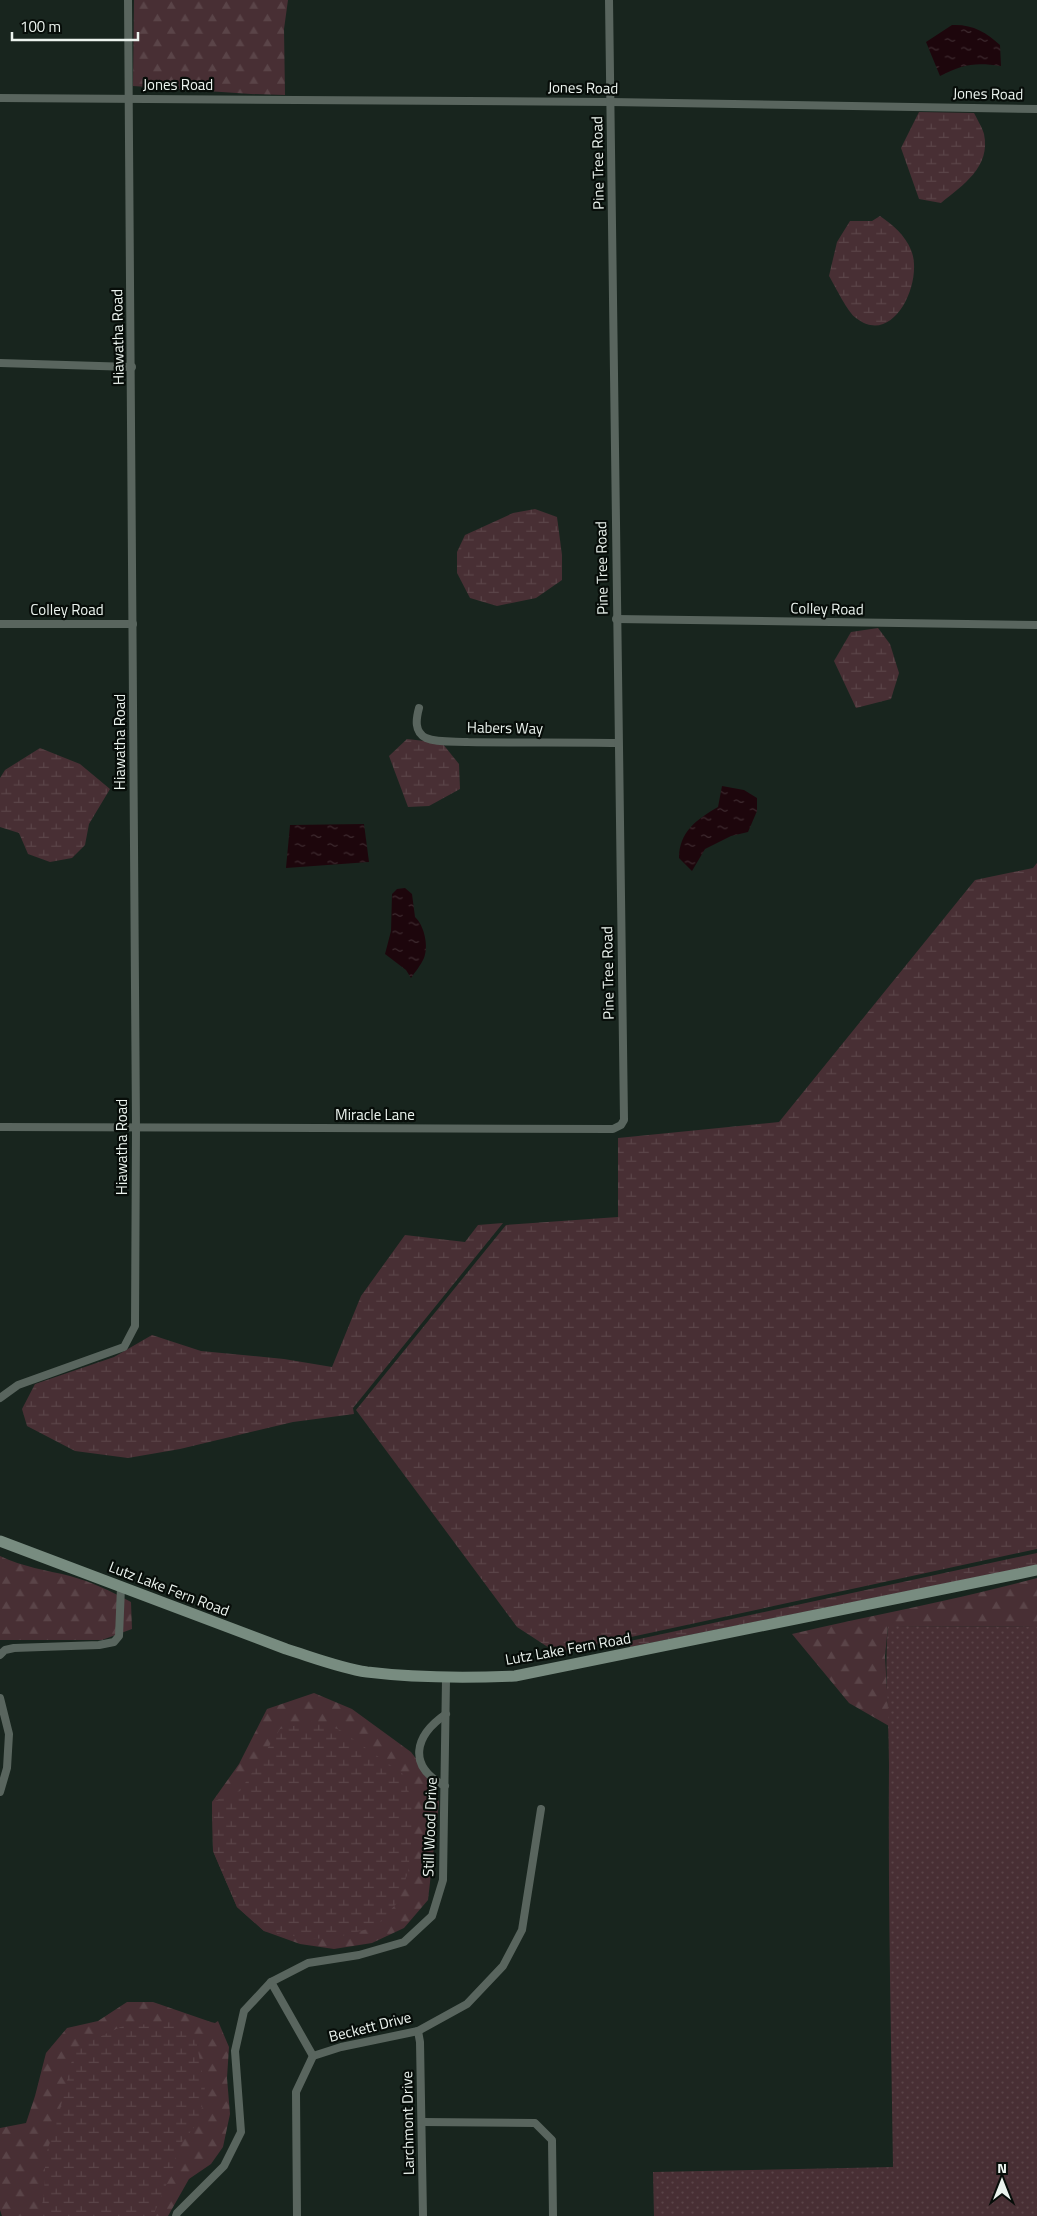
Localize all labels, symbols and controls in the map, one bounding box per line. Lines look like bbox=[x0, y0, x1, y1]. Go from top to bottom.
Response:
scale bar bbox=[12, 10, 139, 42]
text: 100 m bbox=[20, 15, 61, 38]
street label: Jones Road bbox=[143, 73, 213, 96]
street label: Jones Road bbox=[548, 75, 618, 100]
street label: Jones Road bbox=[953, 81, 1023, 106]
street label: Pine Tree Road bbox=[585, 116, 610, 210]
street label: Hiawatha Road bbox=[105, 289, 130, 385]
street label: Pine Tree Road bbox=[589, 521, 614, 615]
street label: Colley Road bbox=[790, 596, 864, 621]
street label: Colley Road bbox=[30, 598, 104, 621]
street label: Hiawatha Road bbox=[108, 694, 131, 790]
street label: Habers Way bbox=[467, 715, 543, 740]
street label: Pine Tree Road bbox=[595, 926, 620, 1020]
street label: Hiawatha Road bbox=[110, 1099, 133, 1195]
street label: Miracle Lane bbox=[335, 1103, 415, 1126]
street label: Lutz Lake Fern Road bbox=[106, 1555, 233, 1622]
street label: Lutz Lake Fern Road bbox=[503, 1626, 633, 1671]
street label: Still Wood Drive bbox=[416, 1777, 443, 1877]
street label: Beckett Drive bbox=[326, 2005, 414, 2048]
street label: Larchmont Drive bbox=[395, 2071, 420, 2175]
north arrow bbox=[977, 2156, 1027, 2206]
text: N bbox=[997, 2157, 1007, 2178]

